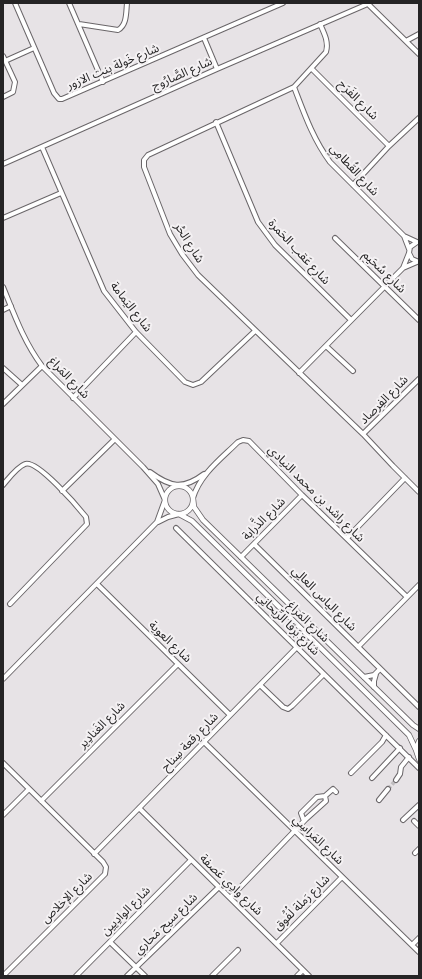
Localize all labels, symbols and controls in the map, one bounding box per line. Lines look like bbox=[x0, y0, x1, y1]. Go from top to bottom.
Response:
street label: شارع خَولة بنت الازور bbox=[65, 41, 161, 93]
street label: شارع الصَّارُوج bbox=[149, 54, 215, 94]
street label: شارع الفَرَح bbox=[335, 77, 381, 123]
street label: شارع القُطامِي bbox=[326, 141, 382, 199]
street label: شارع عَقب الحَمرة bbox=[265, 216, 333, 288]
street label: شارع الحُر bbox=[171, 220, 207, 266]
street label: شارع سُحَيم bbox=[359, 248, 409, 296]
street label: شارع اليَمامة bbox=[107, 279, 155, 335]
street label: شارع المَراغ bbox=[45, 354, 93, 402]
street label: شارع الفِرصاد bbox=[357, 373, 411, 427]
street label: شارع راشد بن محمد النيادي bbox=[265, 443, 367, 545]
street label: شارع الذَّرابة bbox=[240, 495, 288, 543]
street label: شارع الياس العالِي bbox=[289, 564, 359, 634]
street label: شارع بَرقا الرِّيحانِي bbox=[253, 589, 323, 659]
street label: شارع المَراغ bbox=[284, 598, 332, 646]
street label: شارع العوية bbox=[146, 618, 194, 666]
street label: شارع الغَنادِير bbox=[76, 699, 128, 751]
street label: شارع رِقعة سِناح bbox=[158, 710, 222, 774]
street label: شارع المَراسِي bbox=[290, 812, 346, 868]
street label: شارع وادِي عَصفة bbox=[197, 851, 265, 919]
street label: شارع الإخلاص bbox=[38, 869, 96, 927]
street label: شارع رَملة لُفُوق bbox=[271, 872, 333, 934]
street label: شارع الوادِيين bbox=[98, 883, 154, 939]
street label: شارع سيح مَحاري bbox=[131, 890, 201, 958]

